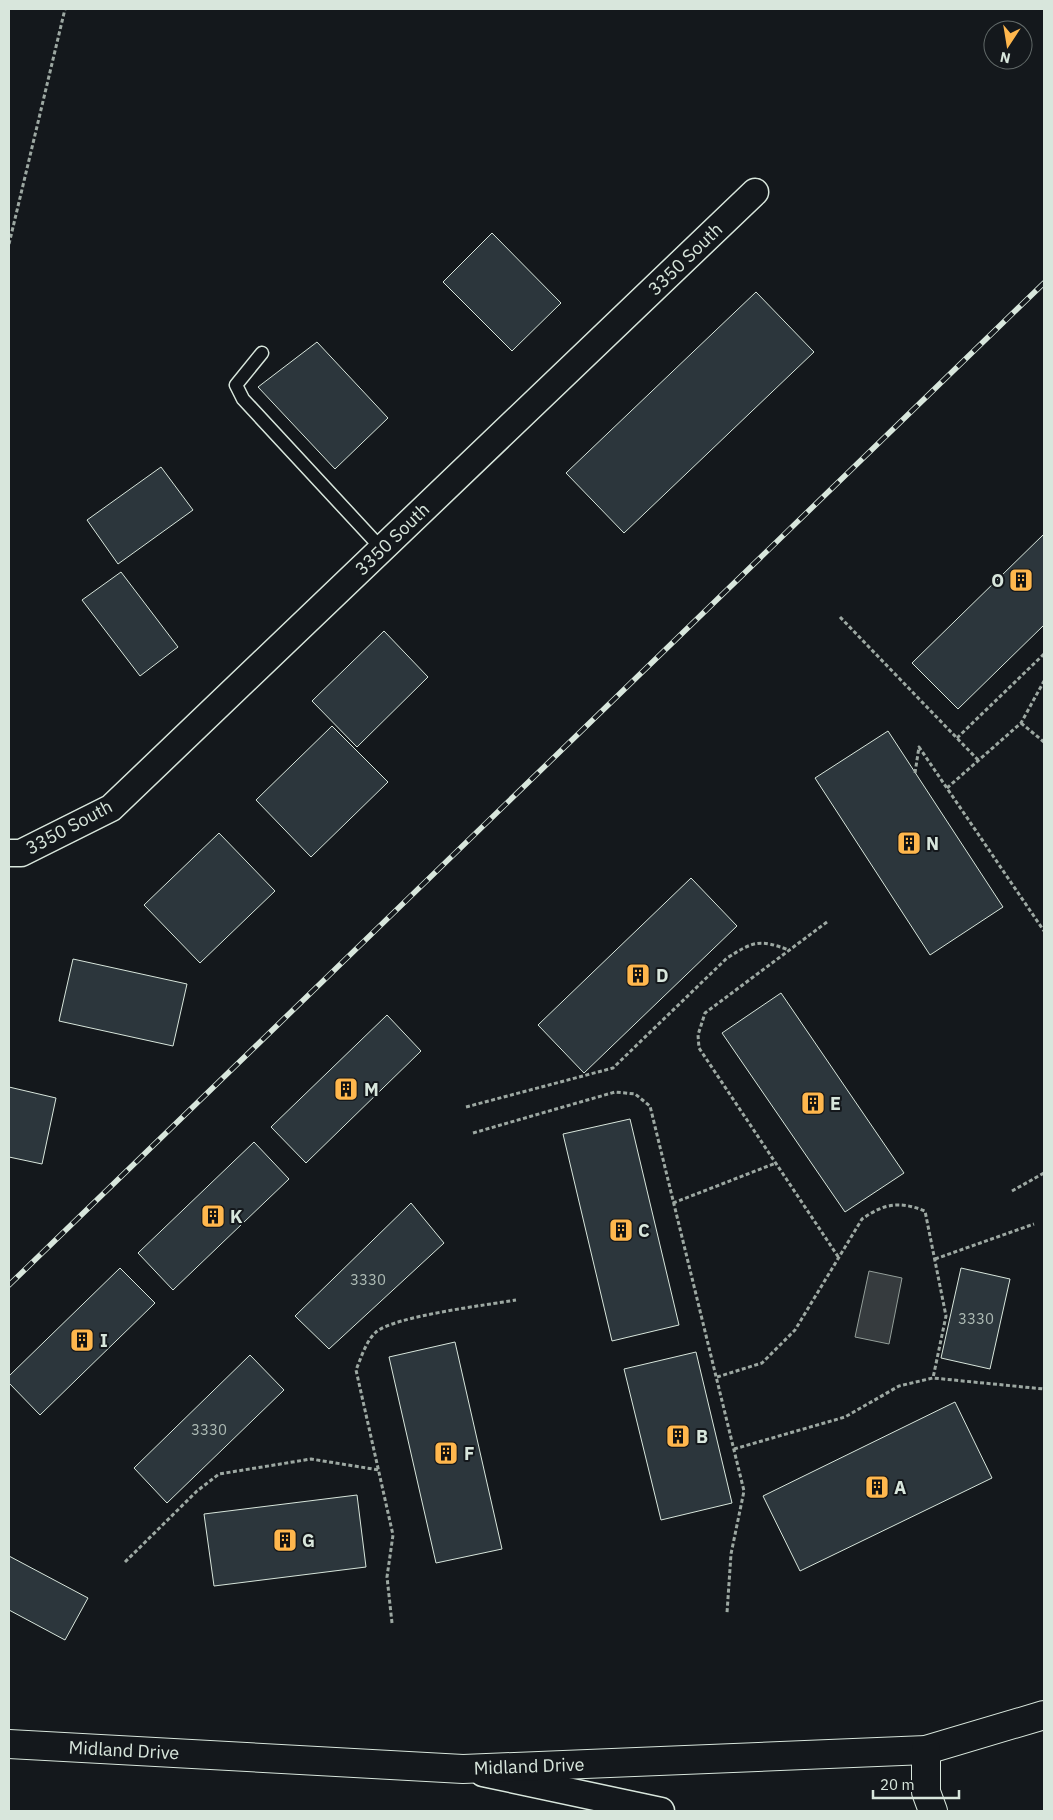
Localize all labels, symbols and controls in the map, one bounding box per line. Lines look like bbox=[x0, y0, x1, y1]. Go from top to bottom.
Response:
north arrow bbox=[983, 20, 1033, 70]
text: N bbox=[998, 48, 1012, 68]
street label: 3350 South bbox=[643, 218, 727, 300]
street label: 3350 South bbox=[350, 498, 434, 580]
building icon: O bbox=[1008, 567, 1034, 593]
place label: O bbox=[991, 569, 1004, 592]
street label: 3350 South bbox=[22, 795, 116, 859]
building icon: N bbox=[896, 830, 922, 856]
place label: N bbox=[926, 832, 939, 855]
building icon: D bbox=[625, 962, 651, 988]
place label: D bbox=[656, 964, 669, 987]
building icon: M bbox=[333, 1076, 359, 1102]
place label: M bbox=[364, 1078, 379, 1101]
building icon: E bbox=[800, 1090, 826, 1116]
place label: E bbox=[830, 1092, 841, 1115]
building icon: K bbox=[200, 1203, 226, 1229]
place label: K bbox=[230, 1205, 243, 1228]
building icon: C bbox=[608, 1217, 634, 1243]
place label: C bbox=[638, 1219, 650, 1242]
house number: 3330 bbox=[350, 1270, 386, 1289]
house number: 3330 bbox=[958, 1309, 994, 1328]
building icon: I bbox=[69, 1327, 95, 1353]
place label: I bbox=[100, 1329, 108, 1352]
house number: 3330 bbox=[191, 1420, 227, 1439]
building icon: B bbox=[665, 1423, 691, 1449]
place label: B bbox=[696, 1425, 708, 1448]
building icon: F bbox=[433, 1440, 459, 1466]
place label: F bbox=[464, 1442, 475, 1465]
building icon: A bbox=[864, 1474, 890, 1500]
place label: A bbox=[894, 1476, 906, 1499]
building icon: G bbox=[272, 1527, 298, 1553]
place label: G bbox=[302, 1529, 315, 1552]
street label: Midland Drive bbox=[68, 1736, 180, 1764]
street label: Midland Drive bbox=[473, 1753, 585, 1779]
scale bar bbox=[873, 1768, 959, 1800]
text: 20 m bbox=[880, 1775, 915, 1794]

